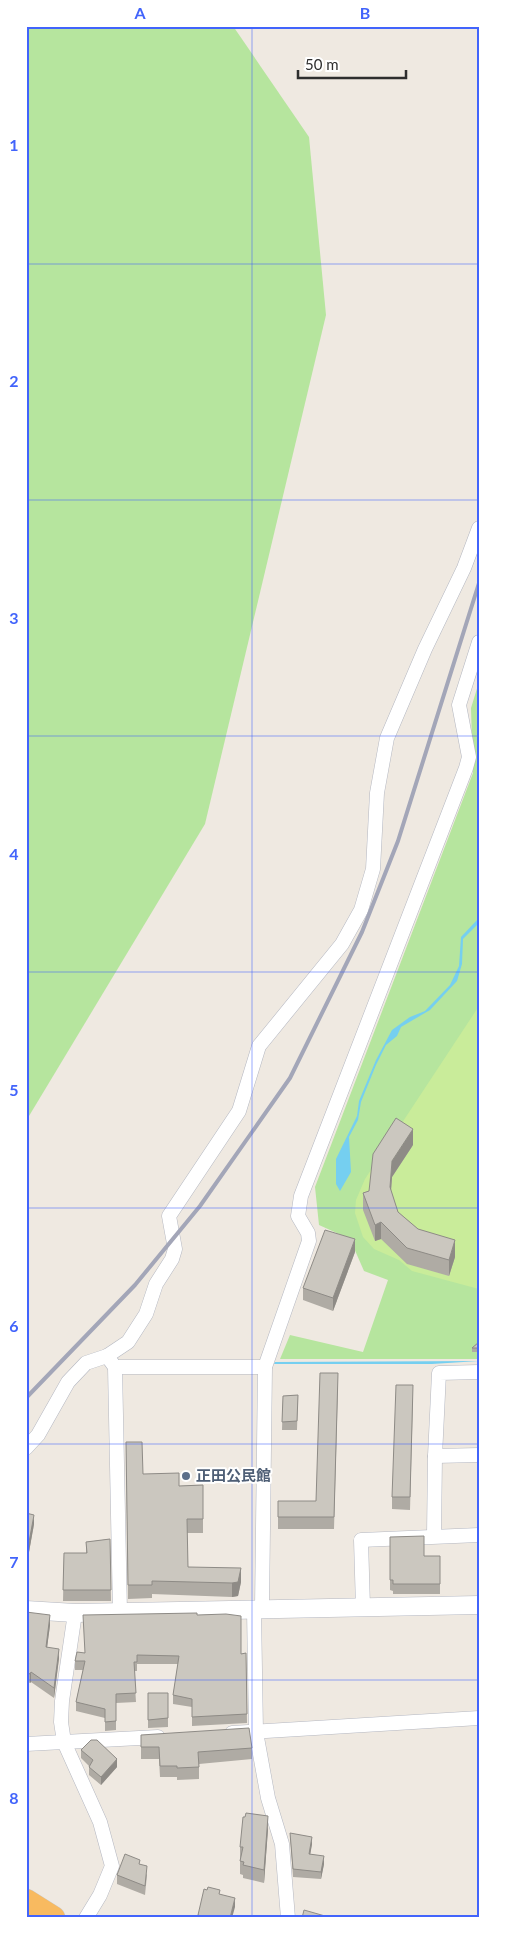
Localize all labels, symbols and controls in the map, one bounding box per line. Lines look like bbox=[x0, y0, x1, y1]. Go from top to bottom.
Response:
text: A bbox=[133, 3, 146, 22]
text: B bbox=[360, 3, 370, 22]
scale bar bbox=[298, 48, 405, 80]
text: 50 m bbox=[305, 55, 339, 73]
text: 1 bbox=[9, 135, 19, 154]
text: 2 bbox=[9, 371, 19, 390]
text: 3 bbox=[9, 608, 19, 627]
text: 4 bbox=[9, 844, 19, 863]
text: 5 bbox=[9, 1080, 19, 1099]
text: 6 bbox=[9, 1316, 19, 1335]
place label: 正田公民館 bbox=[196, 1466, 271, 1484]
marker: 正田公民館 bbox=[180, 1470, 192, 1482]
text: 7 bbox=[9, 1552, 19, 1571]
text: 8 bbox=[9, 1788, 19, 1807]

